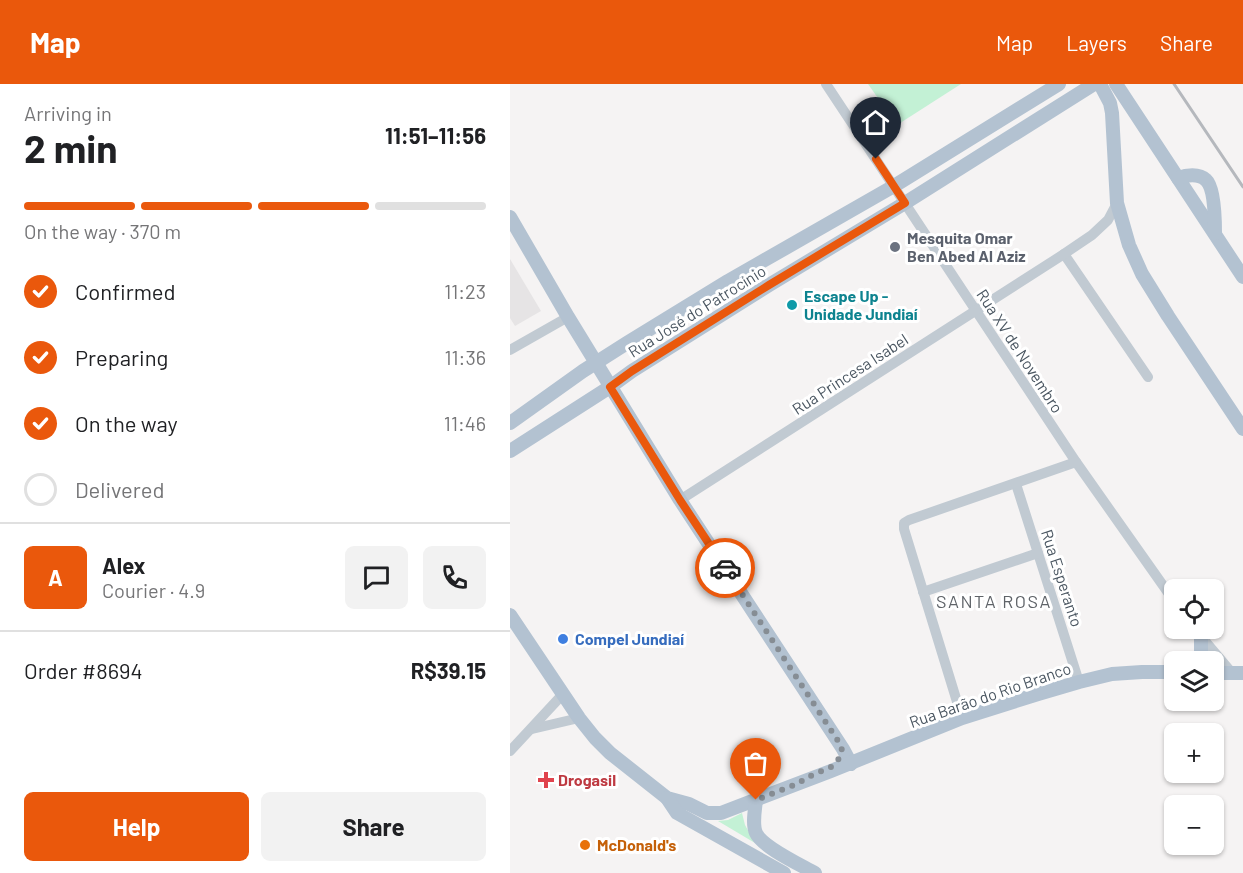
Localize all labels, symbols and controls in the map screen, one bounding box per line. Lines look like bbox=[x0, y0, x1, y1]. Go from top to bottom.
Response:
text: Map bbox=[30, 25, 81, 59]
text: Map bbox=[996, 30, 1033, 55]
text: Layers bbox=[1066, 30, 1127, 55]
text: Share bbox=[1160, 30, 1213, 55]
pin bbox=[850, 97, 901, 159]
text: Arriving in bbox=[24, 101, 112, 125]
icon: home bbox=[859, 106, 892, 139]
text: 11:51–11:56 bbox=[385, 122, 486, 148]
text: 2 min bbox=[24, 124, 117, 171]
text: On the way · 370 m bbox=[24, 219, 181, 243]
place label: Mesquita Omar Ben Abed Al Aziz bbox=[907, 228, 1026, 265]
marker: Mesquita Omar Ben Abed Al Aziz bbox=[888, 240, 902, 254]
street label: Rua José do Patrocínio bbox=[624, 260, 769, 361]
icon: check bbox=[24, 275, 57, 308]
text: Confirmed bbox=[75, 278, 175, 304]
text: 11:23 bbox=[444, 279, 486, 303]
street label: Rua XV de Novembro bbox=[973, 285, 1068, 416]
place label: Escape Up - Unidade Jundiaí bbox=[804, 286, 918, 323]
marker: Escape Up - Unidade Jundiaí bbox=[785, 298, 799, 312]
street label: Rua Princesa Isabel bbox=[788, 329, 911, 418]
icon: check bbox=[24, 341, 57, 374]
text: Preparing bbox=[75, 344, 168, 370]
text: 11:36 bbox=[445, 345, 486, 369]
icon: check bbox=[24, 407, 57, 440]
text: On the way bbox=[75, 410, 178, 436]
text: 11:46 bbox=[444, 411, 486, 435]
text: Delivered bbox=[75, 476, 164, 502]
street label: Rua Esperanto bbox=[1038, 527, 1087, 629]
courier bbox=[695, 538, 755, 598]
button: chat bbox=[345, 546, 408, 609]
button: phone bbox=[423, 546, 486, 609]
text: Alex bbox=[102, 552, 145, 578]
icon: car bbox=[709, 552, 742, 585]
text: A bbox=[48, 564, 63, 590]
text: Courier · 4.9 bbox=[102, 578, 205, 602]
map controls bbox=[1164, 579, 1224, 855]
button: locate bbox=[1164, 579, 1224, 639]
district label: SANTA ROSA bbox=[936, 590, 1052, 612]
place label: Compel Jundiaí bbox=[575, 629, 684, 648]
marker: Compel Jundiaí bbox=[556, 632, 570, 646]
button: layers bbox=[1164, 651, 1224, 711]
text: Order #8694 bbox=[24, 657, 143, 683]
text: R$39.15 bbox=[411, 657, 486, 683]
street label: Rua Barão do Rio Branco bbox=[907, 658, 1073, 731]
button: + bbox=[1164, 723, 1224, 783]
pin bbox=[730, 738, 781, 800]
icon: bag bbox=[739, 747, 772, 780]
place label: Drogasil bbox=[558, 770, 616, 789]
marker: Drogasil bbox=[539, 773, 553, 787]
button: Help bbox=[24, 792, 249, 861]
button: Share bbox=[261, 792, 486, 861]
button: − bbox=[1164, 795, 1224, 855]
place label: McDonald's bbox=[597, 835, 676, 854]
marker: McDonald's bbox=[578, 838, 592, 852]

